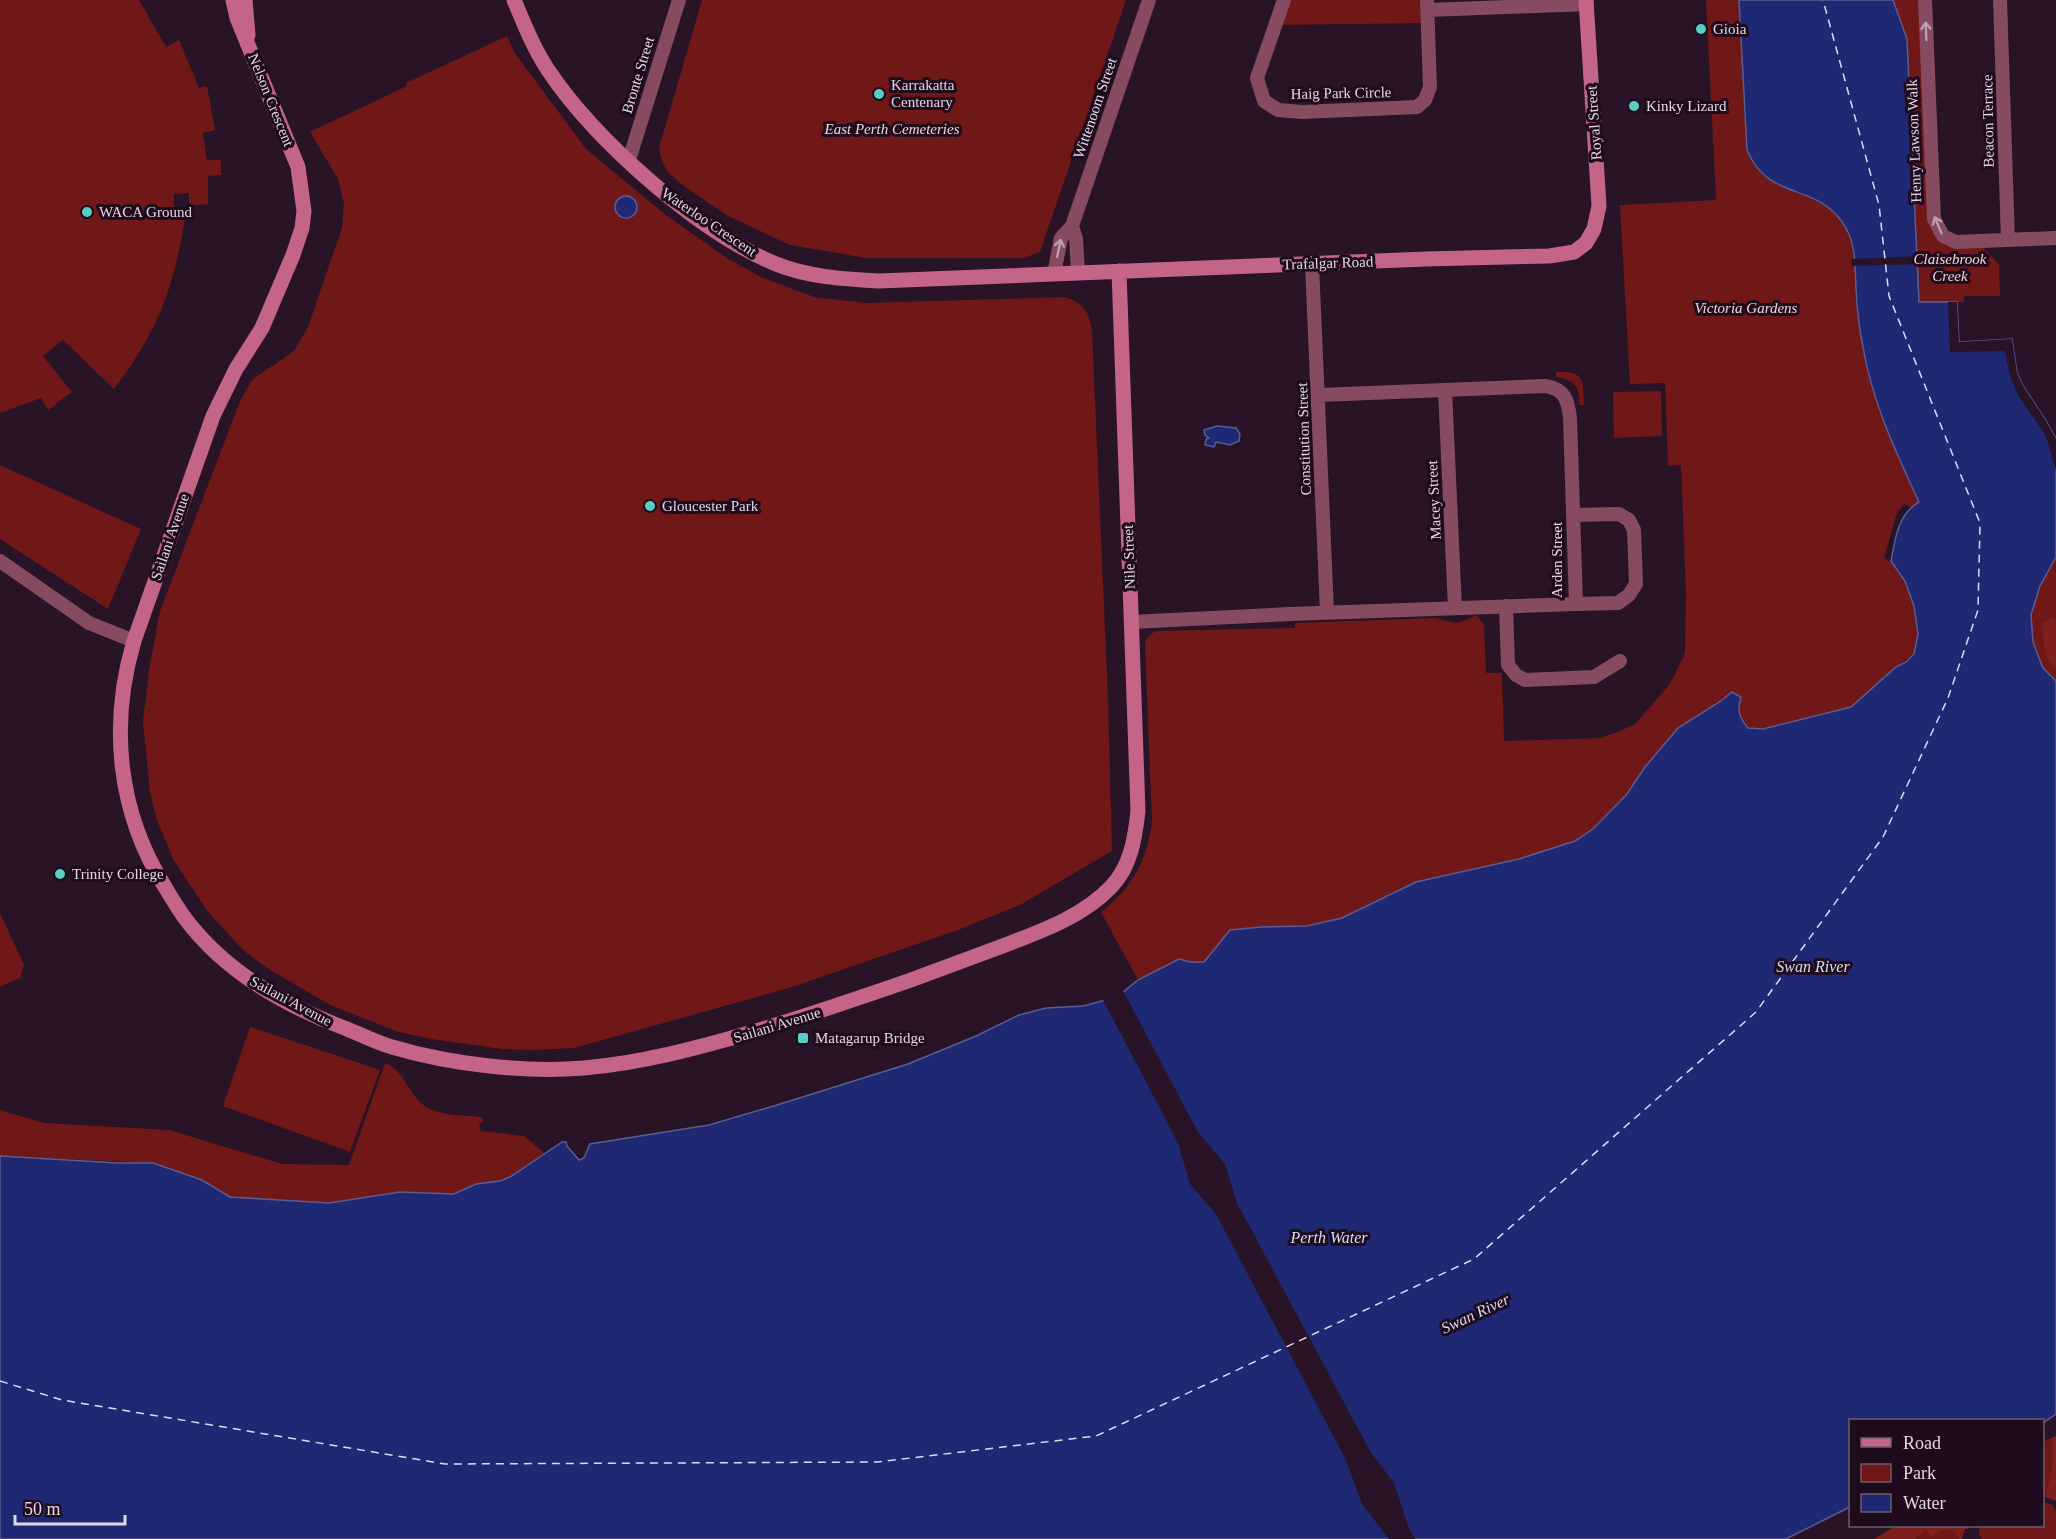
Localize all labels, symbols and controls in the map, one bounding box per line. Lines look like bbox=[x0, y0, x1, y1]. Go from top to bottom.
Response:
place label: Gioia bbox=[1713, 21, 1747, 37]
one-way arrow bbox=[1920, 21, 1932, 41]
marker: Gioia bbox=[1694, 22, 1708, 36]
street label: Bronte Street bbox=[619, 34, 658, 115]
street label: Nelson Crescent bbox=[245, 51, 297, 150]
street label: Wittenoom Street bbox=[1070, 55, 1120, 161]
street label: Beacon Terrace bbox=[1979, 74, 1997, 168]
place label: Karrakatta Centenary bbox=[891, 77, 955, 110]
street label: Henry Lawson Walk bbox=[1904, 79, 1924, 203]
street label: Haig Park Circle bbox=[1290, 84, 1392, 102]
street label: Royal Street bbox=[1583, 84, 1605, 161]
marker: Karrakatta Centenary bbox=[872, 87, 886, 101]
place label: Kinky Lizard bbox=[1646, 98, 1727, 114]
marker: Kinky Lizard bbox=[1627, 99, 1641, 113]
park label: East Perth Cemeteries bbox=[824, 121, 960, 137]
street label: Waterloo Crescent bbox=[659, 184, 760, 260]
place label: WACA Ground bbox=[99, 204, 192, 220]
marker: WACA Ground bbox=[80, 205, 94, 219]
one-way arrow bbox=[1932, 216, 1943, 234]
one-way arrow bbox=[1054, 239, 1065, 258]
park label: Claisebrook Creek bbox=[1914, 251, 1987, 284]
street label: Trafalgar Road bbox=[1282, 253, 1374, 273]
park label: Victoria Gardens bbox=[1695, 300, 1798, 316]
street label: Constitution Street bbox=[1294, 381, 1314, 496]
street label: Macey Street bbox=[1424, 459, 1444, 540]
street label: Sailani Avenue bbox=[148, 491, 192, 582]
place label: Gloucester Park bbox=[662, 498, 759, 514]
marker: Gloucester Park bbox=[643, 499, 657, 513]
street label: Arden Street bbox=[1549, 521, 1565, 598]
street label: Nile Street bbox=[1120, 524, 1138, 590]
place label: Trinity College bbox=[72, 866, 164, 882]
marker: Trinity College bbox=[53, 867, 67, 881]
water label: Swan River bbox=[1776, 958, 1850, 975]
street label: Sailani Avenue bbox=[247, 973, 335, 1029]
street label: Sailani Avenue bbox=[732, 1004, 823, 1046]
place label: Matagarup Bridge bbox=[815, 1030, 925, 1046]
marker: Matagarup Bridge bbox=[796, 1031, 810, 1045]
water label: Perth Water bbox=[1289, 1229, 1368, 1246]
water label: Swan River bbox=[1438, 1290, 1513, 1337]
legend bbox=[1849, 1419, 2044, 1527]
text: Road bbox=[1903, 1433, 1941, 1453]
text: Park bbox=[1903, 1463, 1936, 1483]
scale bar bbox=[15, 1488, 124, 1526]
text: Water bbox=[1903, 1493, 1946, 1513]
text: 50 m bbox=[24, 1499, 61, 1519]

